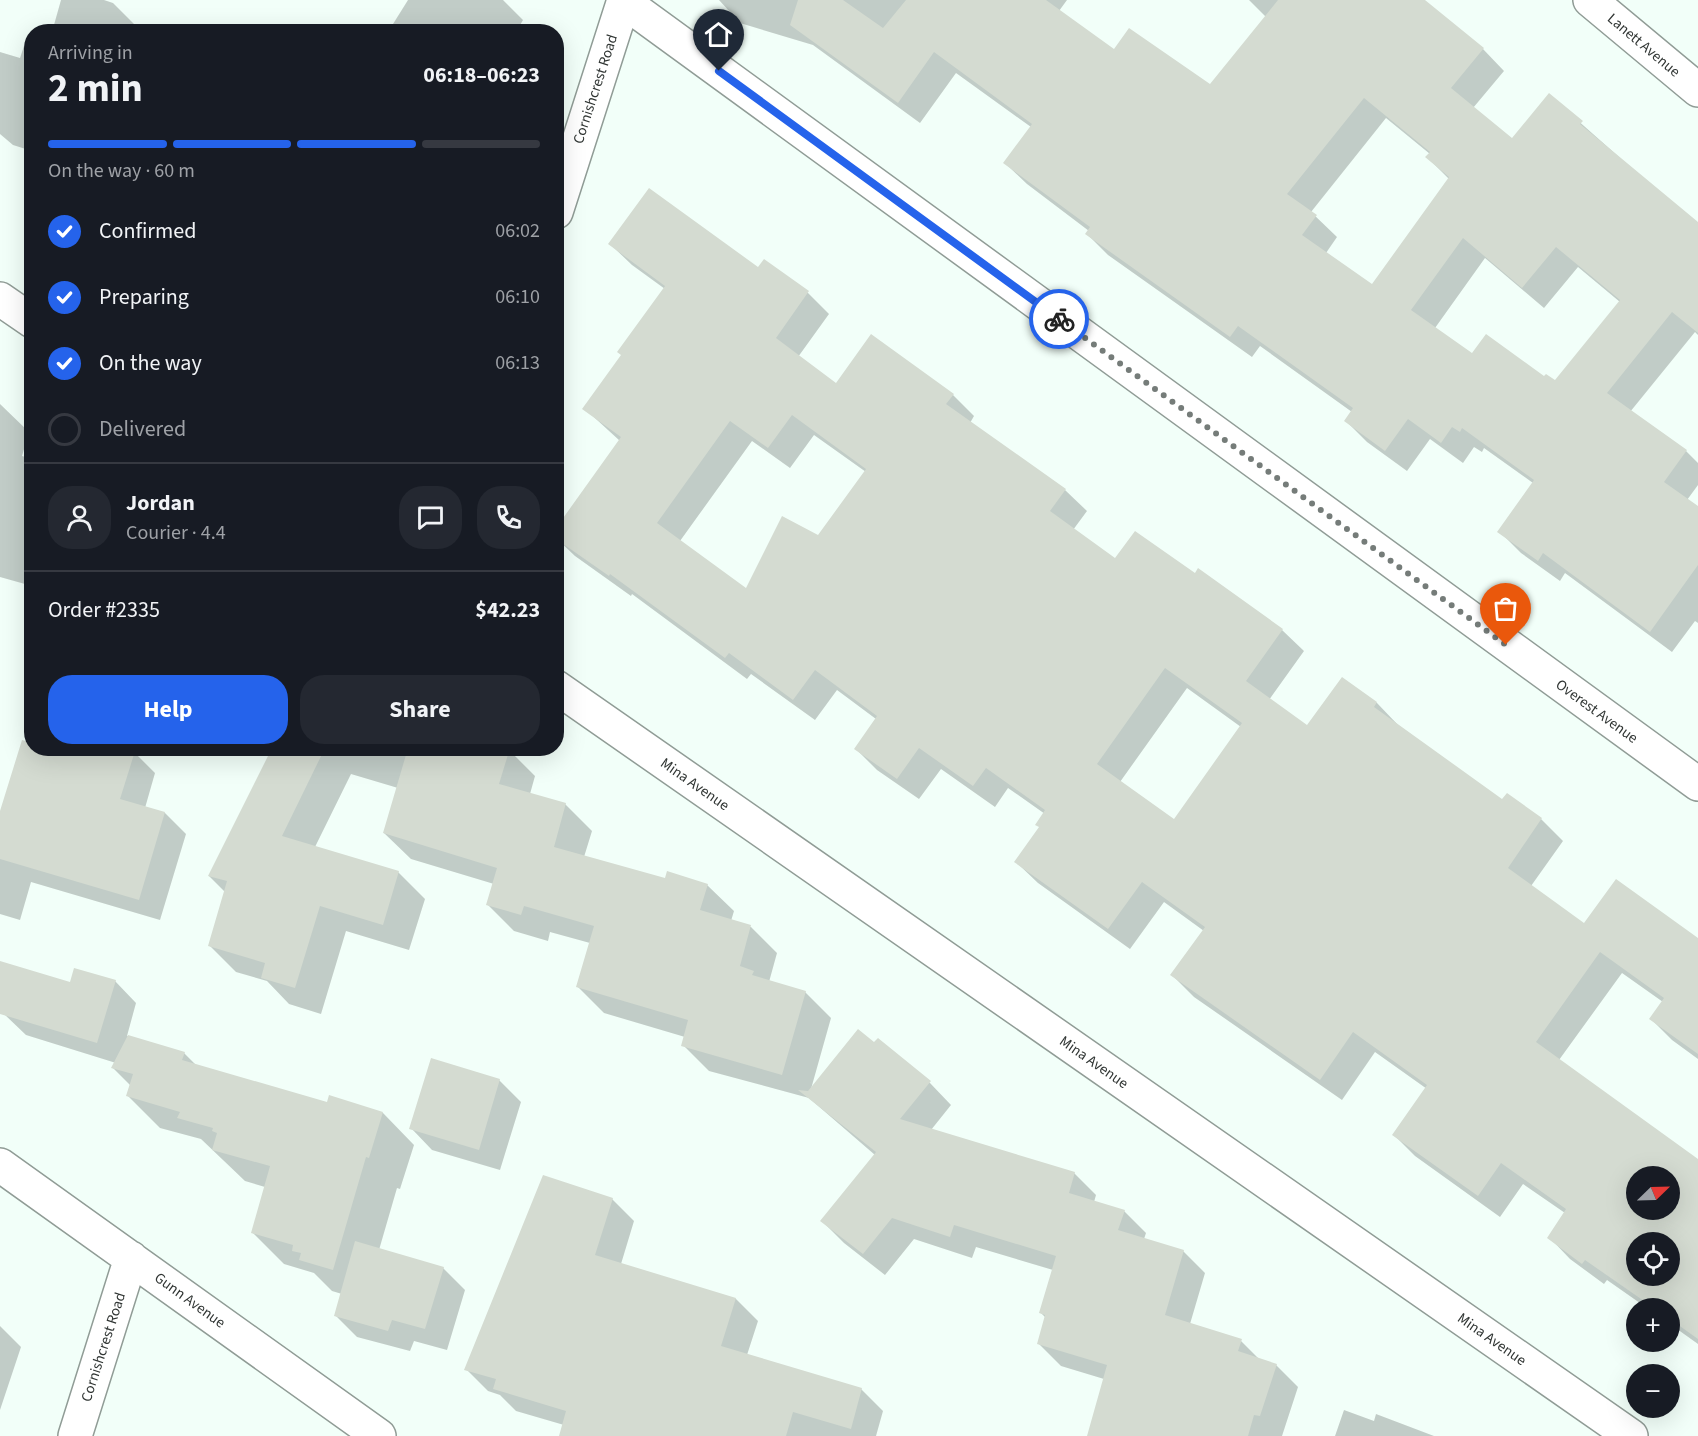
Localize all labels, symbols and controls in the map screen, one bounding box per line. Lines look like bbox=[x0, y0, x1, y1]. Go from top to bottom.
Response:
pin bbox=[693, 9, 744, 71]
street label: Lanett Avenue bbox=[1603, 9, 1685, 82]
icon: home bbox=[702, 18, 735, 51]
street label: Cornishcrest Road bbox=[568, 32, 623, 147]
text: Arriving in bbox=[48, 39, 133, 67]
text: 06:18–06:23 bbox=[423, 59, 540, 91]
text: 2 min bbox=[48, 61, 143, 117]
text: On the way · 60 m bbox=[48, 157, 195, 185]
icon: check bbox=[48, 215, 81, 248]
text: Confirmed bbox=[99, 215, 196, 247]
text: 06:02 bbox=[495, 217, 540, 245]
icon: check bbox=[48, 281, 81, 314]
text: Preparing bbox=[99, 281, 189, 313]
text: 06:10 bbox=[495, 283, 540, 311]
courier bbox=[1029, 289, 1089, 349]
icon: bike bbox=[1043, 303, 1076, 336]
icon: check bbox=[48, 347, 81, 380]
text: On the way bbox=[99, 347, 202, 379]
text: 06:13 bbox=[495, 349, 540, 377]
text: Delivered bbox=[99, 413, 186, 445]
button: person bbox=[48, 486, 111, 549]
button: chat bbox=[399, 486, 462, 549]
button: phone bbox=[477, 486, 540, 549]
text: Jordan bbox=[126, 487, 195, 519]
text: Courier · 4.4 bbox=[126, 519, 226, 547]
pin bbox=[1480, 583, 1531, 645]
icon: bag bbox=[1489, 592, 1522, 625]
text: Order #2335 bbox=[48, 594, 160, 626]
text: $42.23 bbox=[475, 594, 540, 626]
street label: Overest Avenue bbox=[1551, 674, 1642, 748]
button: Help bbox=[48, 675, 288, 744]
button: Share bbox=[300, 675, 540, 744]
street label: Mina Avenue bbox=[656, 753, 733, 816]
street label: Mina Avenue bbox=[1055, 1031, 1132, 1094]
north arrow bbox=[1626, 1166, 1680, 1220]
map controls bbox=[1626, 1166, 1680, 1418]
button: locate bbox=[1626, 1232, 1680, 1286]
street label: Gunn Avenue bbox=[150, 1267, 229, 1333]
street label: Cornishcrest Road bbox=[76, 1290, 131, 1405]
button: + bbox=[1626, 1298, 1680, 1352]
street label: Mina Avenue bbox=[1453, 1308, 1530, 1371]
button: − bbox=[1626, 1364, 1680, 1418]

